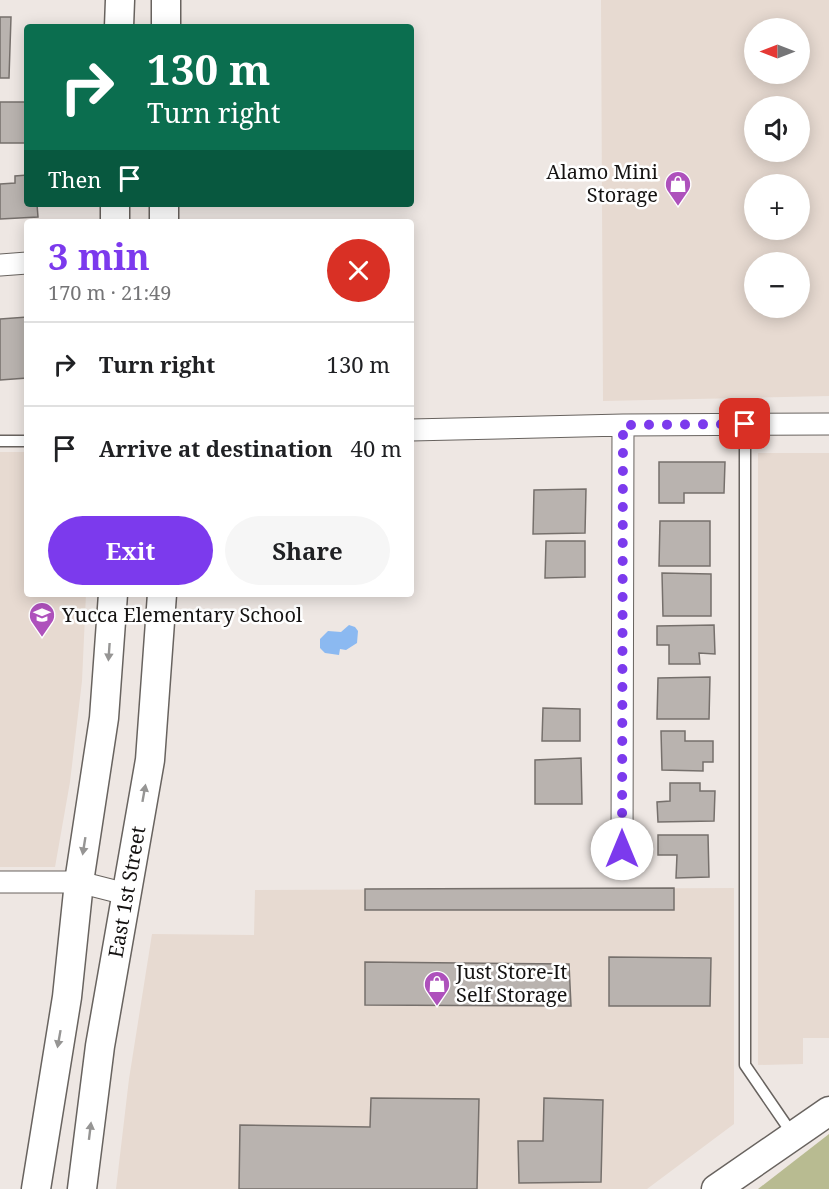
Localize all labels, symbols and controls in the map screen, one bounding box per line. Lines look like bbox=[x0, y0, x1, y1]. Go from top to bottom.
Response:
north arrow bbox=[744, 18, 810, 84]
map controls bbox=[744, 18, 810, 318]
text: 130 m bbox=[147, 40, 271, 97]
icon: right bbox=[48, 48, 126, 126]
text: Turn right bbox=[147, 94, 280, 131]
button: sound bbox=[744, 96, 810, 162]
place label: Alamo Mini Storage bbox=[546, 158, 659, 208]
icon: arrive bbox=[113, 162, 146, 195]
text: Then bbox=[48, 164, 101, 194]
shop icon: Alamo Mini Storage bbox=[663, 169, 693, 207]
button: + bbox=[744, 174, 810, 240]
text: 3 min bbox=[48, 232, 150, 281]
button: close bbox=[327, 239, 390, 302]
button: − bbox=[744, 252, 810, 318]
text: 170 m · 21:49 bbox=[48, 279, 171, 306]
icon: right bbox=[48, 348, 81, 381]
text: Turn right bbox=[99, 349, 215, 379]
text: 130 m bbox=[327, 349, 390, 379]
pin bbox=[719, 398, 770, 449]
icon: arrive bbox=[728, 407, 761, 440]
icon: arrive bbox=[48, 432, 81, 465]
text: Arrive at destination bbox=[99, 433, 333, 463]
text: 40 m bbox=[351, 433, 402, 463]
button: Exit bbox=[48, 516, 213, 585]
button: Share bbox=[225, 516, 390, 585]
school or university icon: Yucca Elementary School bbox=[27, 600, 57, 638]
place label: Yucca Elementary School bbox=[61, 601, 302, 628]
one-way arrow bbox=[104, 643, 113, 662]
one-way arrow bbox=[140, 784, 149, 803]
position arrow bbox=[590, 817, 654, 881]
street label: East 1st Street bbox=[102, 824, 151, 960]
one-way arrow bbox=[80, 836, 89, 855]
place label: Just Store-It Self Storage bbox=[455, 958, 568, 1008]
shop icon: Just Store-It Self Storage bbox=[422, 969, 452, 1007]
one-way arrow bbox=[55, 1030, 64, 1049]
one-way arrow bbox=[85, 1121, 94, 1140]

